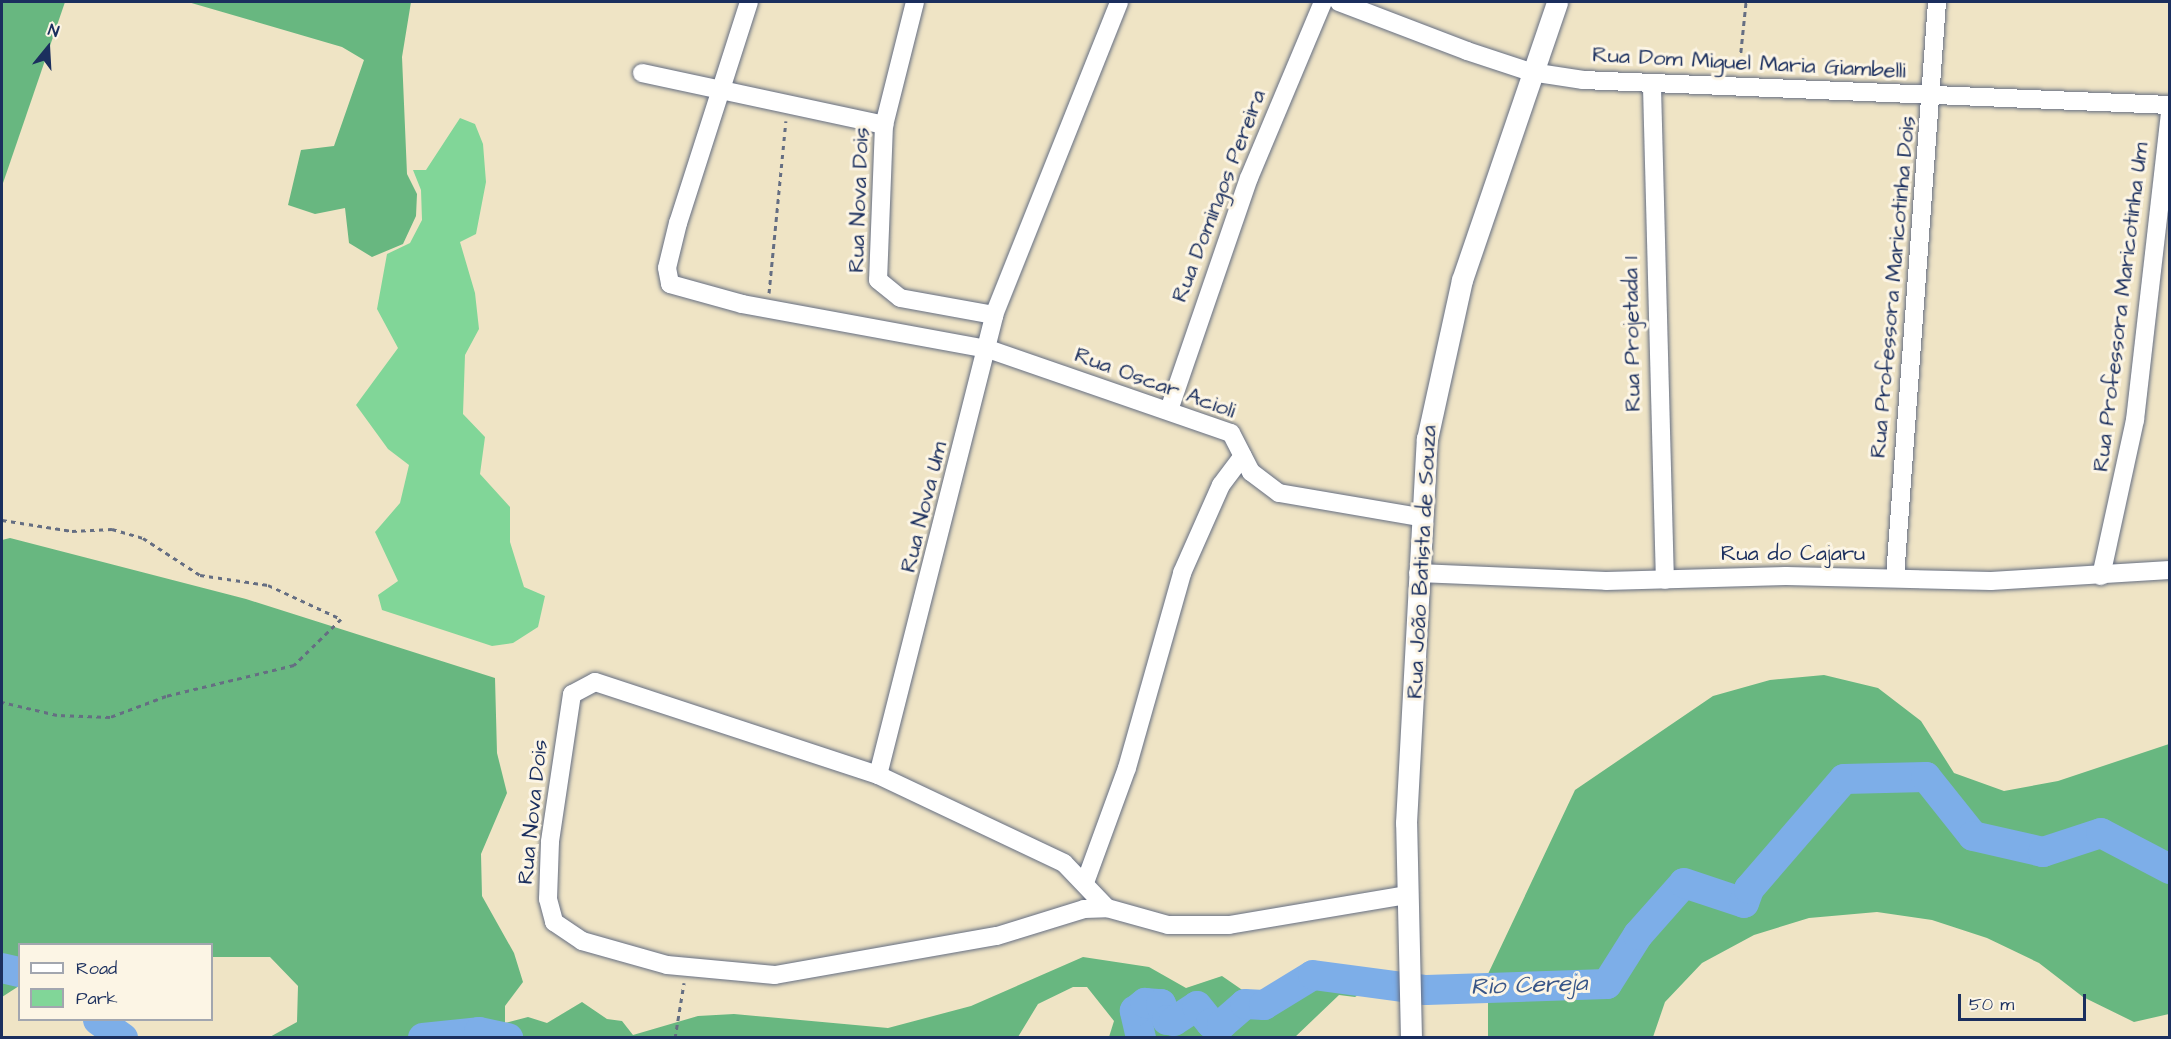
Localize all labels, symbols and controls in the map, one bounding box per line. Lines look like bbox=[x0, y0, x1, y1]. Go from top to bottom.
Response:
north arrow bbox=[18, 18, 78, 78]
text: N bbox=[45, 19, 62, 43]
street label: Rua Dom Miguel Maria Giambelli bbox=[1592, 42, 1906, 84]
street label: Rua Domingos Pereira bbox=[1166, 86, 1272, 306]
street label: Rua Professora Maricotinha Dois bbox=[1865, 115, 1921, 459]
street label: Rua Nova Dois bbox=[843, 127, 875, 273]
street label: Rua Professora Maricotinha Um bbox=[2088, 141, 2154, 473]
street label: Rua Projetada 1 bbox=[1617, 256, 1647, 412]
street label: Rua Oscar Acioli bbox=[1071, 342, 1239, 424]
street label: Rua João Batista de Souza bbox=[1402, 424, 1442, 700]
street label: Rua Nova Um bbox=[895, 439, 953, 575]
street label: Rua do Cajaru bbox=[1721, 541, 1865, 567]
street label: Rua Nova Dois bbox=[512, 738, 554, 886]
legend bbox=[18, 943, 213, 1021]
text: Road bbox=[76, 956, 117, 981]
water label: Rio Cereja bbox=[1470, 970, 1588, 1002]
scale bar bbox=[1961, 982, 2088, 1020]
text: Park bbox=[76, 986, 118, 1011]
text: 50 m bbox=[1969, 992, 2014, 1017]

